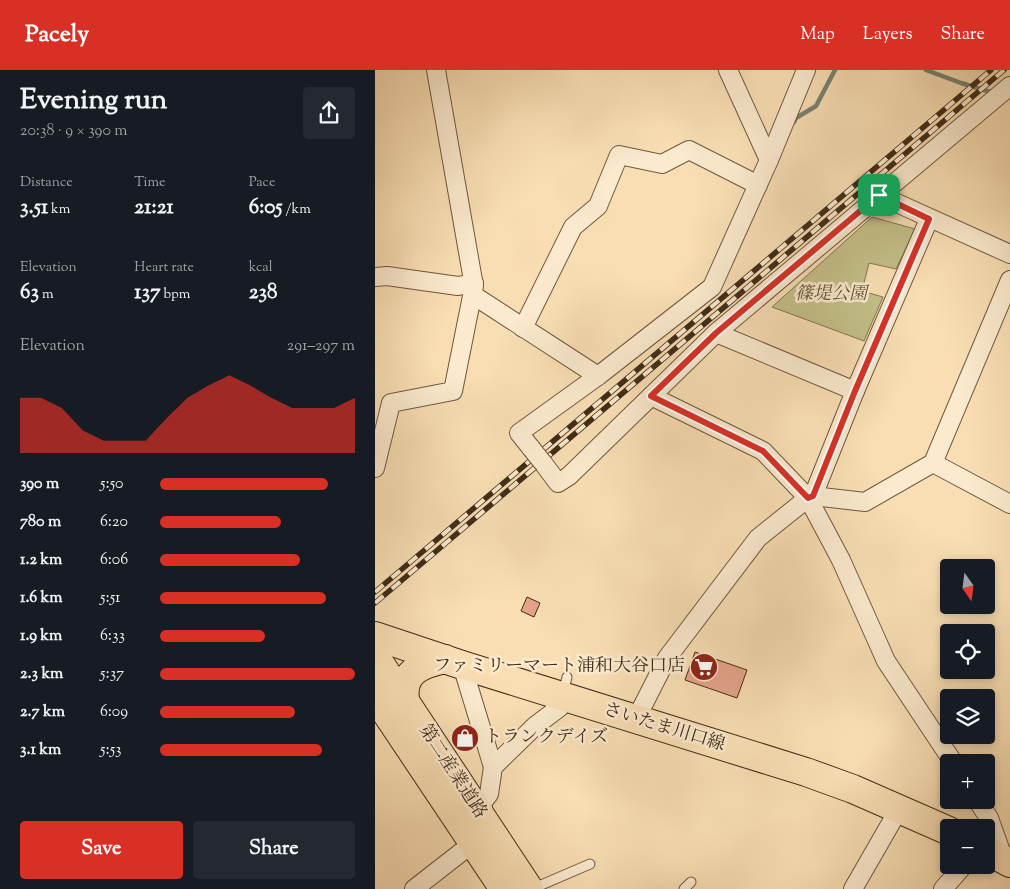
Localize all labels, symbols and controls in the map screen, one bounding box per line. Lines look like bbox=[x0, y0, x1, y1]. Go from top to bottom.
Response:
text: Pacely bbox=[25, 18, 89, 52]
text: Map bbox=[800, 22, 835, 48]
text: Layers bbox=[863, 22, 913, 48]
text: Share bbox=[941, 22, 985, 48]
text: Evening run bbox=[20, 81, 167, 121]
button: share bbox=[303, 87, 355, 139]
text: 20:38 · 9 × 390 m bbox=[20, 120, 128, 143]
text: Distance bbox=[20, 173, 73, 193]
text: Time bbox=[134, 173, 165, 193]
text: Pace bbox=[249, 173, 275, 193]
pin bbox=[858, 174, 900, 216]
icon: arrive bbox=[865, 181, 893, 209]
text: 3.51 bbox=[20, 193, 48, 223]
text: 21:21 bbox=[134, 193, 174, 223]
text: 6:05 bbox=[249, 193, 282, 223]
text: km bbox=[48, 200, 70, 220]
text: /km bbox=[282, 200, 311, 220]
text: Elevation bbox=[20, 258, 77, 278]
text: Heart rate bbox=[134, 258, 194, 278]
text: kcal bbox=[249, 258, 273, 278]
text: 63 bbox=[20, 278, 39, 308]
text: 137 bbox=[134, 278, 160, 308]
text: 238 bbox=[249, 278, 277, 308]
park label: 篠堤公園 bbox=[795, 282, 870, 308]
text: m bbox=[39, 285, 53, 305]
text: bpm bbox=[160, 285, 190, 305]
text: Elevation bbox=[20, 335, 85, 358]
text: 291–297 m bbox=[287, 335, 355, 358]
text: 390 m bbox=[20, 473, 59, 496]
text: 5:50 bbox=[100, 473, 124, 496]
text: 780 m bbox=[20, 511, 61, 534]
text: 6:20 bbox=[100, 511, 128, 534]
text: 1.2 km bbox=[20, 549, 62, 572]
text: 6:06 bbox=[100, 549, 128, 572]
north arrow bbox=[940, 559, 995, 614]
map controls bbox=[940, 559, 995, 874]
text: 1.6 km bbox=[20, 587, 62, 610]
text: 5:51 bbox=[100, 587, 121, 610]
button: locate bbox=[940, 624, 995, 679]
text: 1.9 km bbox=[20, 625, 62, 648]
text: 6:33 bbox=[100, 625, 125, 648]
supermarket icon: ファミリーマート浦和大谷口店 bbox=[689, 652, 719, 682]
place label: ファミリーマート浦和大谷口店 bbox=[433, 654, 685, 680]
text: 2.3 km bbox=[20, 663, 63, 686]
text: 5:37 bbox=[100, 663, 124, 686]
button: layers bbox=[940, 689, 995, 744]
street label: さいたま川口線 bbox=[600, 697, 728, 759]
text: 2.7 km bbox=[20, 701, 65, 724]
text: 6:09 bbox=[100, 701, 128, 724]
street label: 第二産業道路 bbox=[412, 720, 492, 824]
shop icon: トランクデイズ bbox=[450, 723, 480, 753]
place label: トランクデイズ bbox=[484, 725, 608, 751]
text: 3.1 km bbox=[20, 739, 61, 762]
text: 5:53 bbox=[100, 739, 122, 762]
button: + bbox=[940, 754, 995, 809]
button: − bbox=[940, 819, 995, 874]
button: Save bbox=[20, 821, 183, 879]
button: Share bbox=[193, 821, 355, 879]

